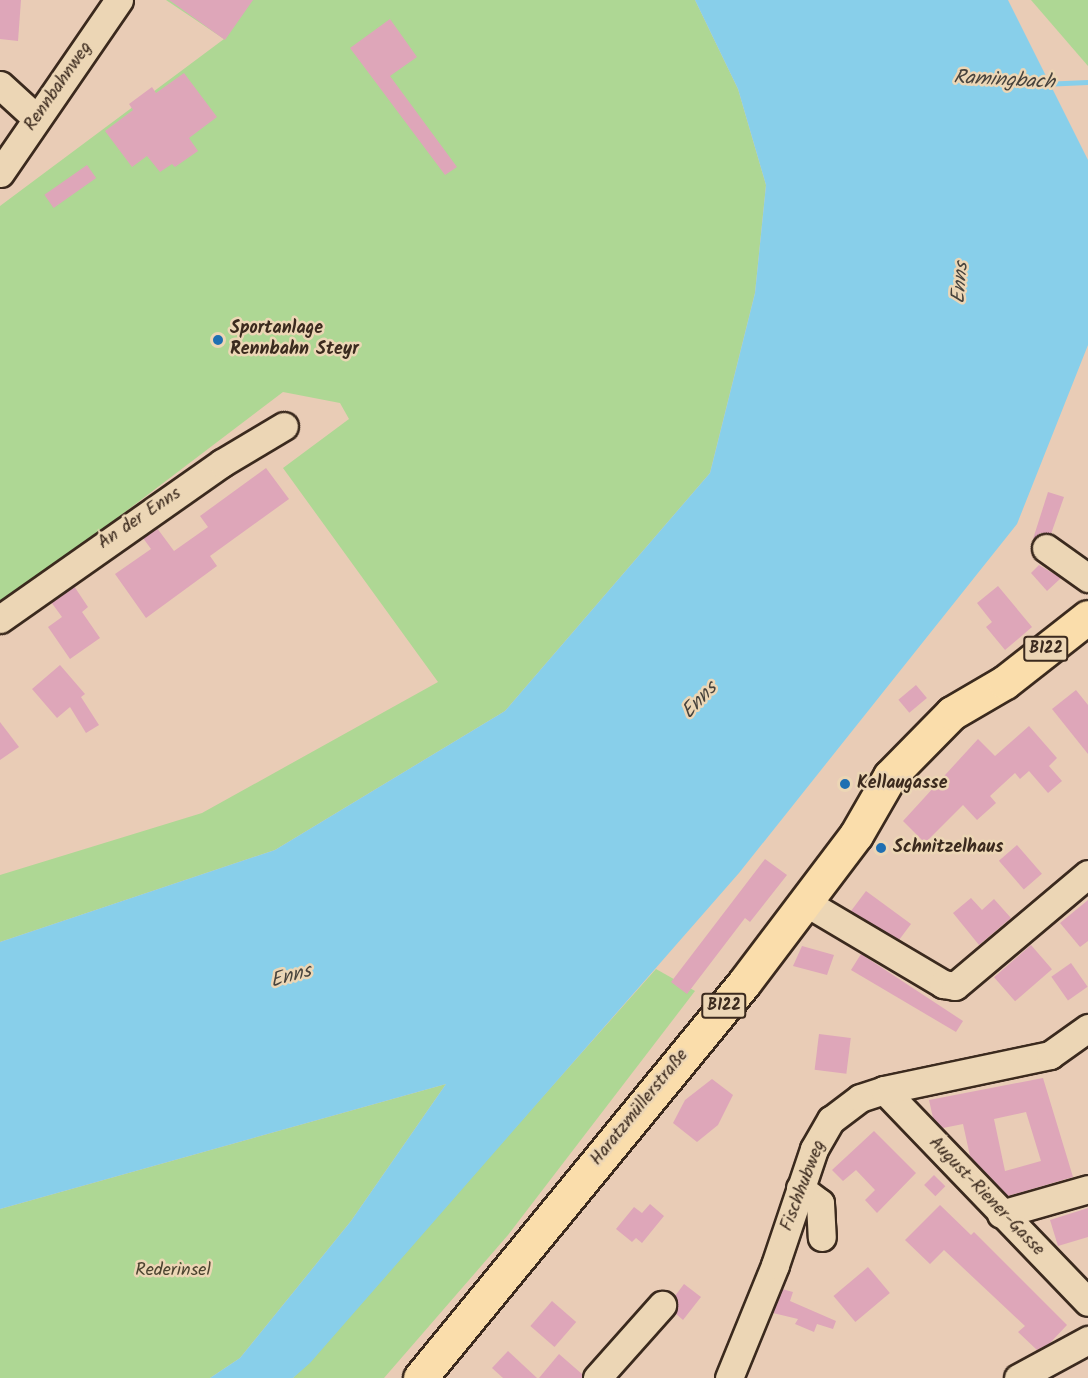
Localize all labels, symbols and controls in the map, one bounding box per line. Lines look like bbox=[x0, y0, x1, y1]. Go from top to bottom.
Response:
street label: Rennbahnweg bbox=[20, 38, 98, 136]
water label: Ramingbach bbox=[953, 66, 1055, 96]
water label: Enns bbox=[947, 261, 975, 305]
place label: Sportanlage Rennbahn Steyr bbox=[230, 319, 359, 362]
marker: Sportanlage Rennbahn Steyr bbox=[211, 333, 225, 347]
street label: An der Enns bbox=[94, 483, 186, 555]
road number: B122 bbox=[1022, 636, 1070, 662]
water label: Enns bbox=[677, 678, 723, 724]
place label: Kellaugasse bbox=[857, 773, 948, 795]
marker: Kellaugasse bbox=[838, 777, 852, 791]
place label: Schnitzelhaus bbox=[893, 837, 1003, 859]
marker: Schnitzelhaus bbox=[874, 841, 888, 855]
water label: Enns bbox=[268, 960, 314, 994]
road number: B122 bbox=[700, 993, 748, 1019]
street label: Haratzmüllerstraße bbox=[587, 1046, 693, 1170]
street label: August-Riener-Gasse bbox=[924, 1133, 1048, 1261]
street label: Fischhubweg bbox=[777, 1138, 831, 1234]
park label: Rederinsel bbox=[135, 1260, 211, 1282]

